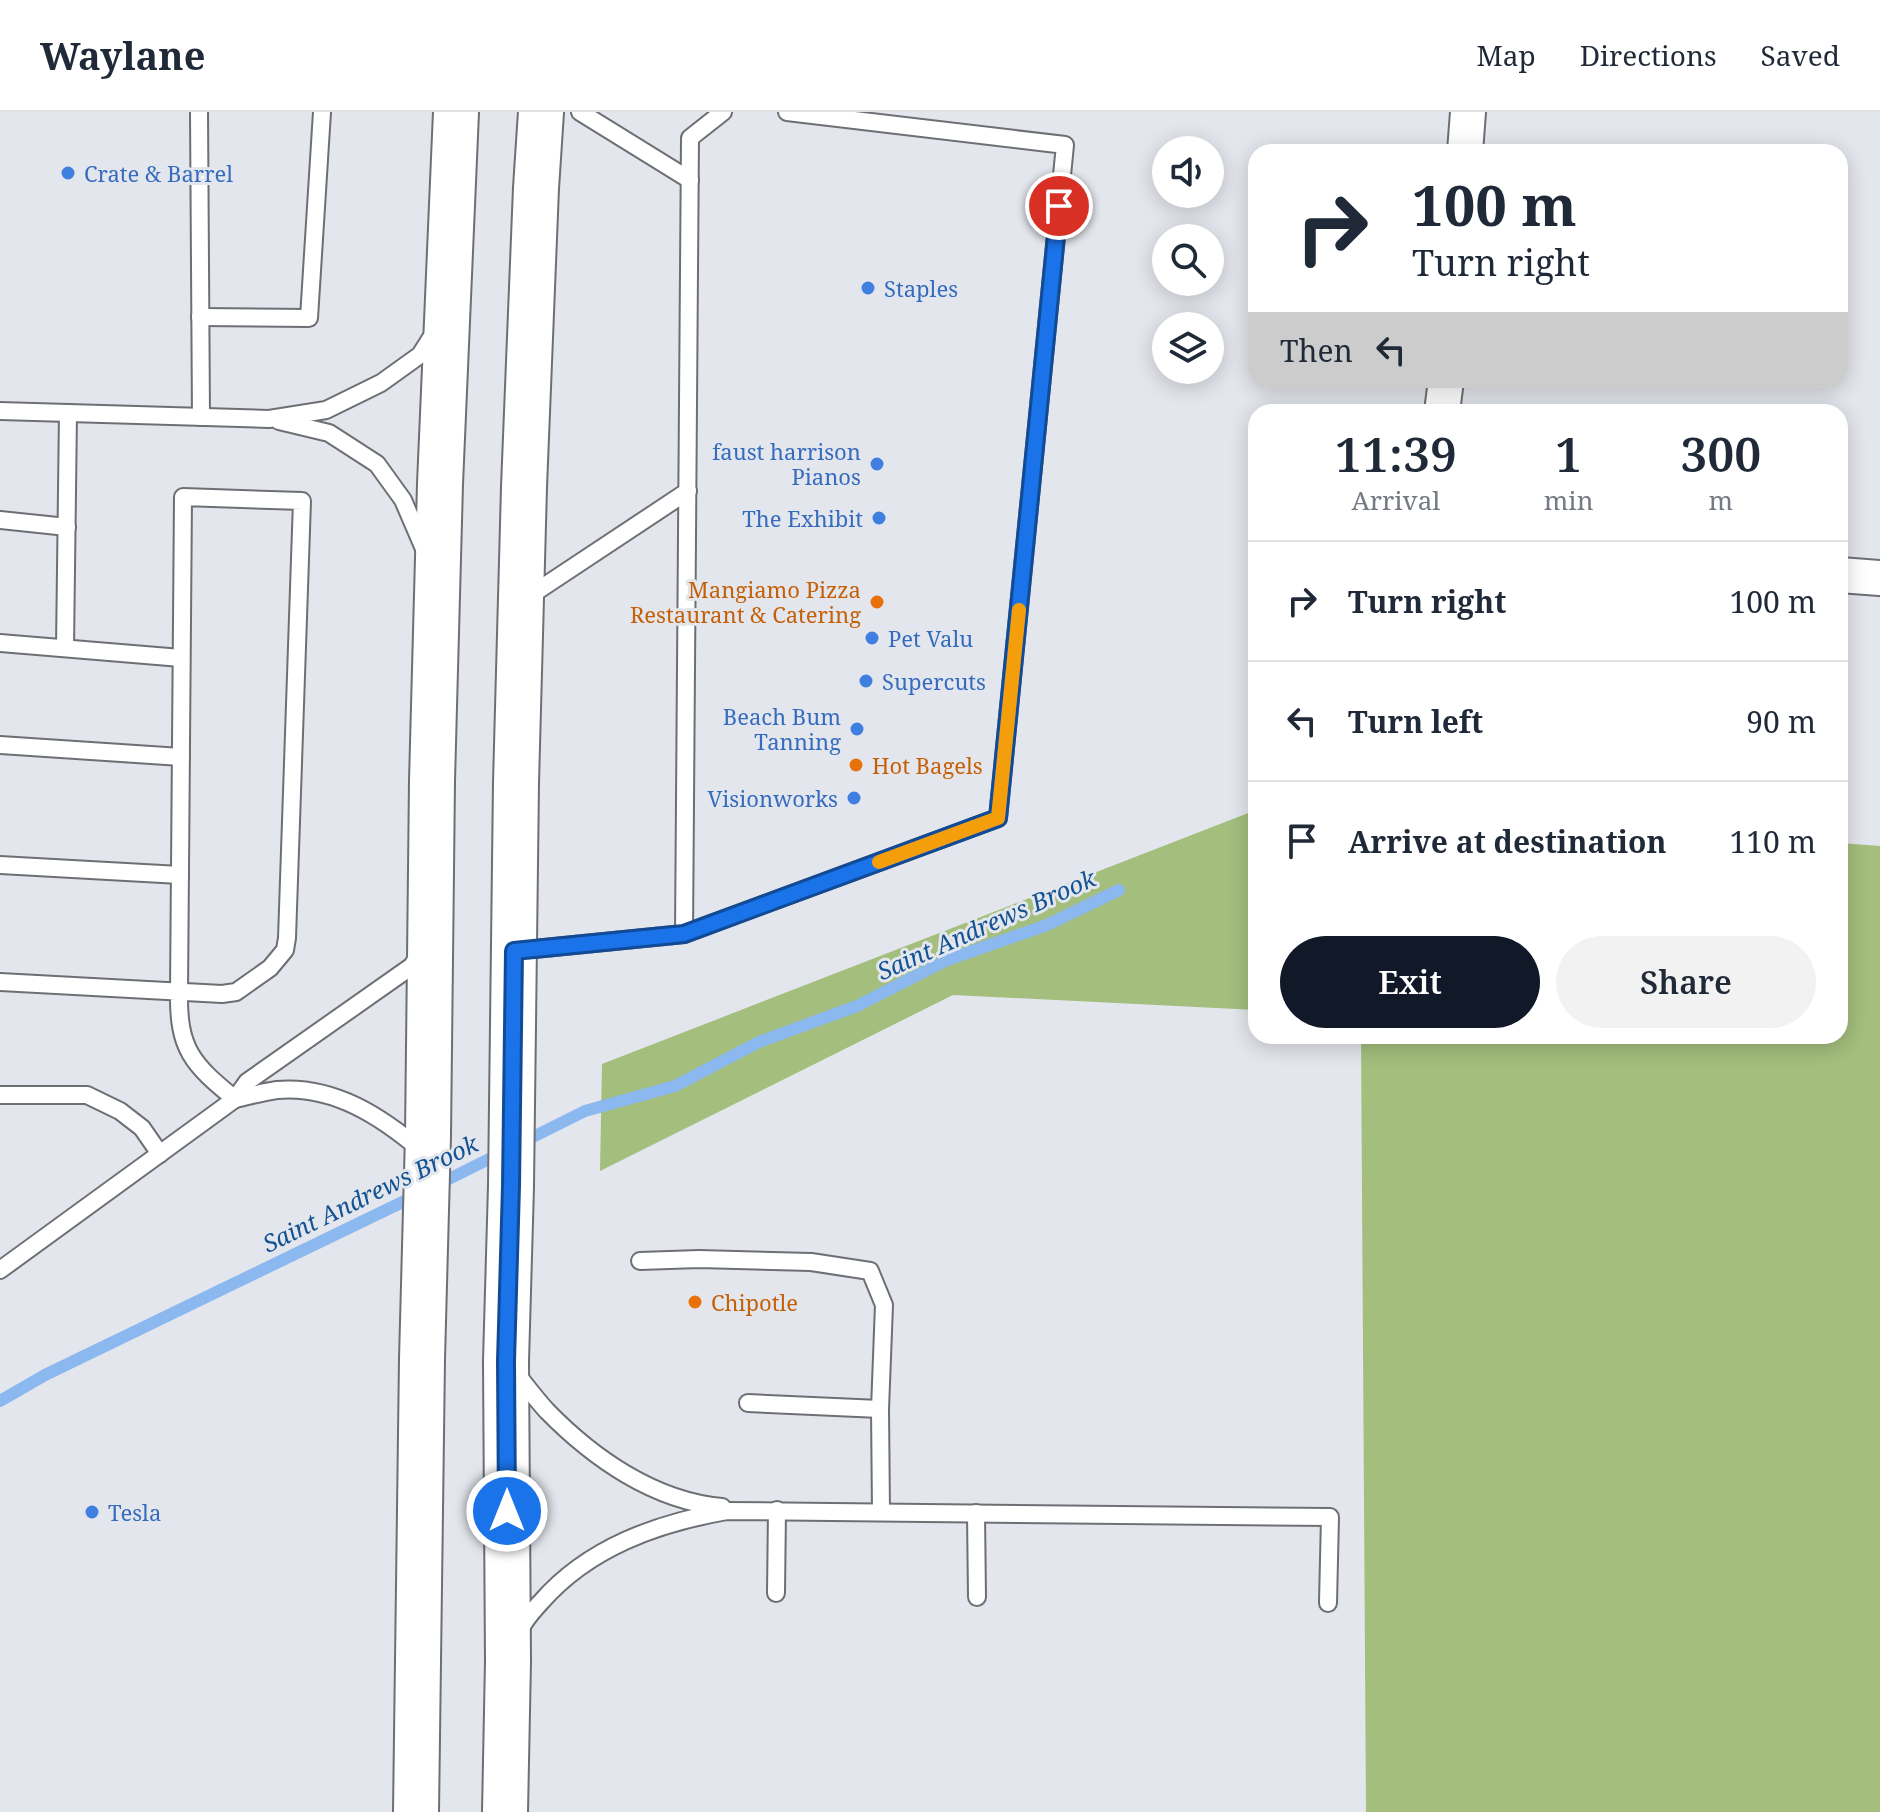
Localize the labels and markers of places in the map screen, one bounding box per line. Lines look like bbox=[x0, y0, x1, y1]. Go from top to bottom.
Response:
place label: Crate & Barrel bbox=[84, 158, 233, 188]
marker: Crate & Barrel bbox=[59, 164, 77, 182]
pin bbox=[1025, 172, 1093, 240]
place label: Staples bbox=[884, 273, 958, 303]
marker: Staples bbox=[859, 279, 877, 297]
place label: faust harrison Pianos bbox=[712, 436, 861, 491]
marker: faust harrison Pianos bbox=[868, 455, 886, 473]
place label: The Exhibit bbox=[742, 503, 863, 533]
marker: The Exhibit bbox=[870, 509, 888, 527]
place label: Mangiamo Pizza Restaurant & Catering bbox=[630, 574, 861, 629]
marker: Mangiamo Pizza Restaurant & Catering bbox=[868, 593, 886, 611]
place label: Pet Valu bbox=[888, 623, 973, 653]
marker: Pet Valu bbox=[863, 629, 881, 647]
place label: Supercuts bbox=[882, 666, 986, 696]
marker: Supercuts bbox=[857, 672, 875, 690]
place label: Beach Bum Tanning bbox=[723, 701, 841, 756]
marker: Beach Bum Tanning bbox=[848, 720, 866, 738]
place label: Hot Bagels bbox=[872, 750, 983, 780]
marker: Hot Bagels bbox=[847, 756, 865, 774]
place label: Visionworks bbox=[707, 783, 838, 813]
marker: Visionworks bbox=[845, 789, 863, 807]
place label: Chipotle bbox=[711, 1287, 798, 1317]
marker: Chipotle bbox=[686, 1293, 704, 1311]
place label: Tesla bbox=[108, 1497, 161, 1527]
marker: Tesla bbox=[83, 1503, 101, 1521]

